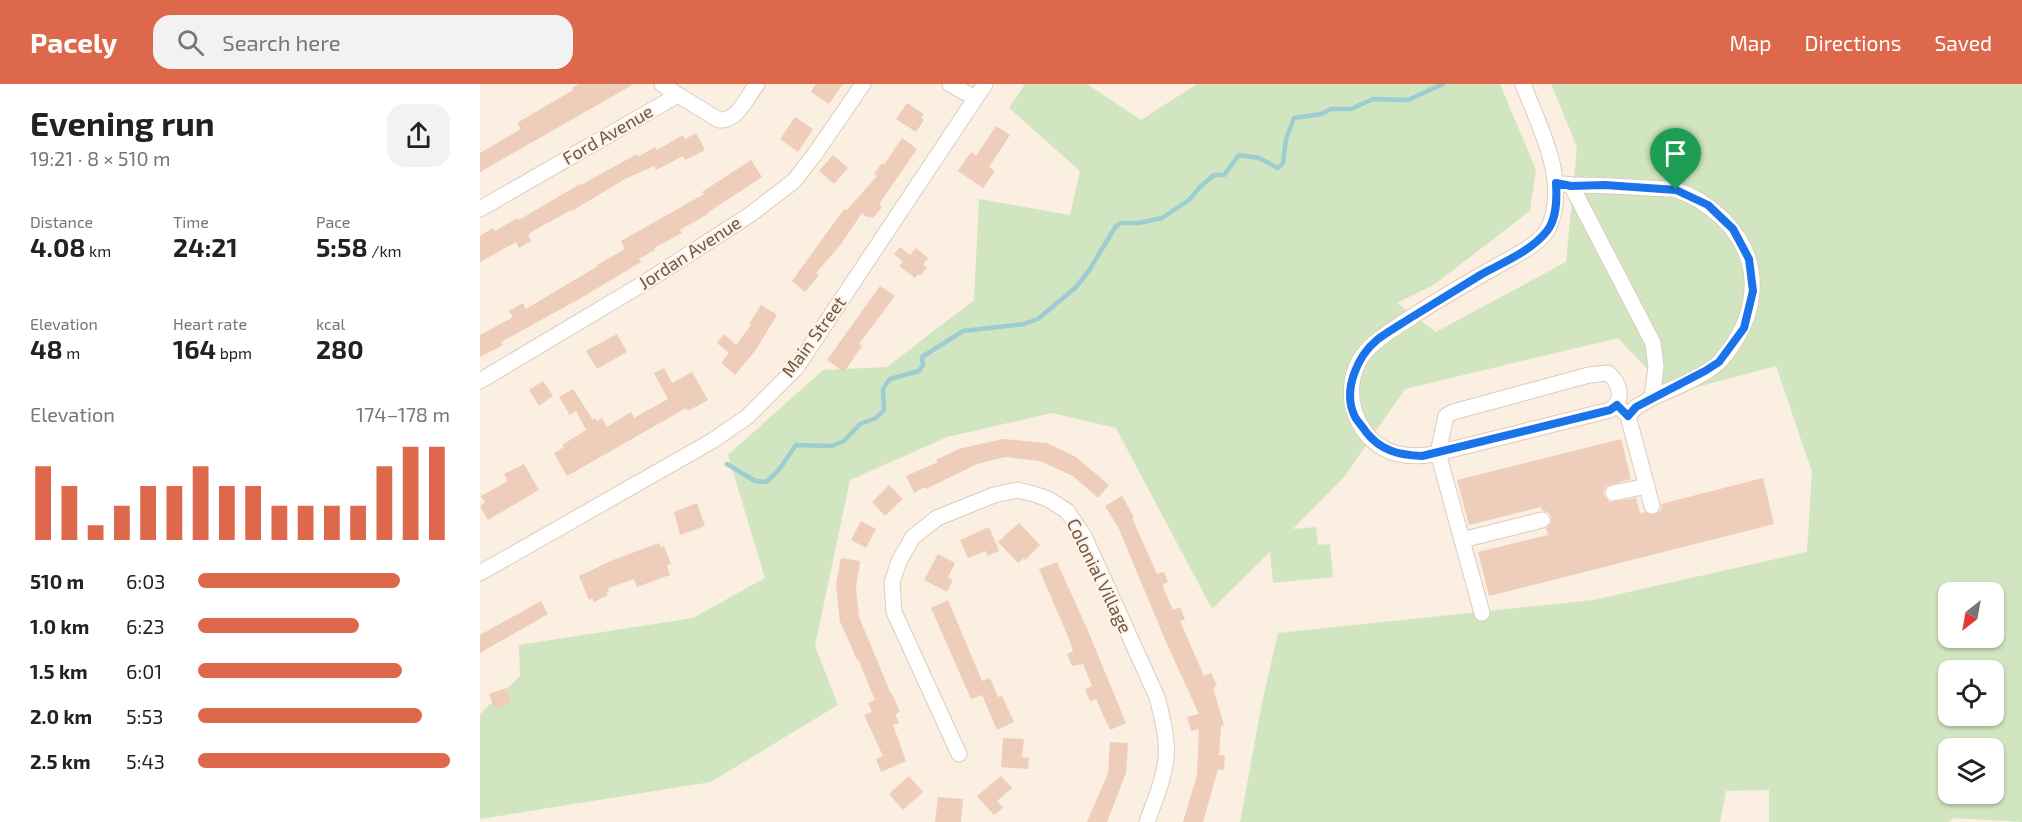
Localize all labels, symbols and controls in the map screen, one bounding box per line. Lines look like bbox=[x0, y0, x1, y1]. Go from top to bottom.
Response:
search box bbox=[153, 15, 573, 69]
text: Pacely bbox=[30, 25, 117, 59]
icon: search bbox=[174, 26, 207, 59]
text: Search here bbox=[222, 29, 341, 55]
text: Map bbox=[1729, 30, 1772, 55]
text: Directions bbox=[1805, 30, 1901, 55]
text: Saved bbox=[1934, 30, 1992, 55]
street label: Ford Avenue bbox=[558, 99, 657, 169]
text: Evening run bbox=[30, 103, 215, 143]
button: share bbox=[387, 104, 450, 167]
pin bbox=[1650, 128, 1701, 190]
icon: arrive bbox=[1659, 137, 1692, 170]
text: 19:21 · 8 × 510 m bbox=[30, 146, 170, 170]
street label: Jordan Avenue bbox=[634, 211, 745, 294]
text: Distance bbox=[30, 212, 93, 231]
text: Time bbox=[173, 212, 209, 231]
text: Pace bbox=[316, 212, 350, 231]
text: 4.08 bbox=[30, 231, 86, 262]
text: 24:21 bbox=[173, 231, 238, 262]
text: 5:58 bbox=[316, 231, 368, 262]
text: km bbox=[86, 241, 111, 260]
text: /km bbox=[368, 241, 402, 260]
street label: Main Street bbox=[776, 292, 850, 381]
text: Elevation bbox=[30, 314, 98, 333]
text: Heart rate bbox=[173, 314, 247, 333]
text: kcal bbox=[316, 314, 345, 333]
text: 48 bbox=[30, 333, 63, 364]
text: 164 bbox=[173, 333, 216, 364]
text: 280 bbox=[316, 333, 364, 364]
text: m bbox=[63, 343, 80, 362]
text: bpm bbox=[216, 343, 252, 362]
text: Elevation bbox=[30, 402, 115, 426]
text: 174–178 m bbox=[356, 402, 450, 426]
street label: Colonial Village bbox=[1063, 515, 1137, 637]
text: 510 m bbox=[30, 569, 84, 593]
text: 6:03 bbox=[126, 569, 165, 593]
north arrow bbox=[1938, 582, 2004, 648]
map controls bbox=[1938, 582, 2004, 804]
text: 1.0 km bbox=[30, 614, 89, 638]
text: 6:23 bbox=[126, 614, 165, 638]
text: 1.5 km bbox=[30, 659, 88, 683]
text: 6:01 bbox=[126, 659, 162, 683]
button: locate bbox=[1938, 660, 2004, 726]
text: 2.0 km bbox=[30, 704, 92, 728]
text: 5:53 bbox=[126, 704, 163, 728]
button: layers bbox=[1938, 738, 2004, 804]
text: 2.5 km bbox=[30, 749, 91, 773]
text: 5:43 bbox=[126, 749, 165, 773]

